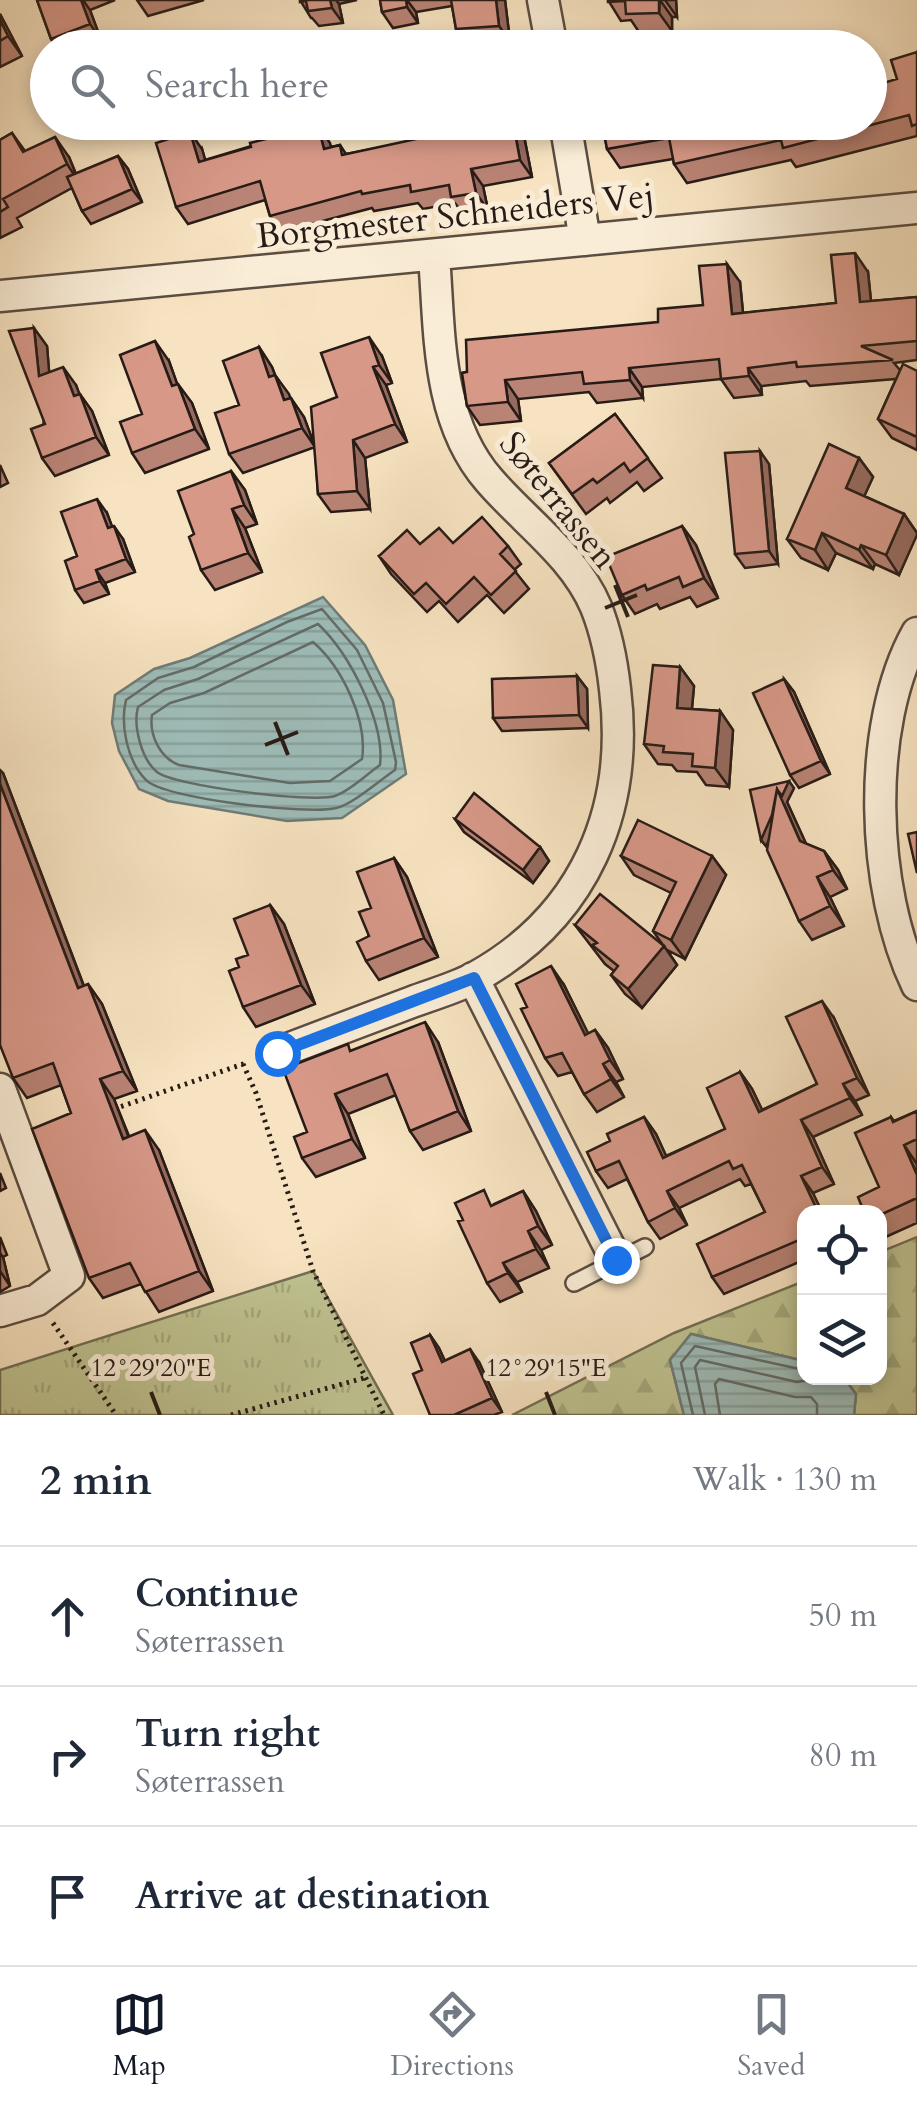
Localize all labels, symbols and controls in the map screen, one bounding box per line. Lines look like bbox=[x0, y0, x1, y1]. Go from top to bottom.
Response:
search box bbox=[30, 30, 887, 140]
icon: search bbox=[65, 58, 120, 113]
text: Search here bbox=[145, 59, 329, 111]
street label: Borgmester Schneiders Vej bbox=[254, 171, 656, 261]
street label: Søterrassen bbox=[488, 422, 629, 580]
route start bbox=[255, 1031, 301, 1077]
map controls bbox=[797, 1205, 887, 1385]
button: locate bbox=[797, 1205, 887, 1295]
route end bbox=[594, 1238, 640, 1284]
button: layers bbox=[797, 1295, 887, 1385]
text: 12°29'20"E bbox=[91, 1351, 211, 1385]
text: 12°29'15"E bbox=[486, 1351, 606, 1385]
text: 2 min bbox=[40, 1452, 152, 1509]
text: Walk · 130 m bbox=[692, 1458, 877, 1502]
text: Continue bbox=[135, 1568, 299, 1620]
icon: ahead bbox=[40, 1589, 95, 1644]
text: 50 m bbox=[809, 1594, 877, 1638]
text: Søterrassen bbox=[135, 1620, 285, 1664]
text: Turn right bbox=[135, 1708, 320, 1760]
icon: right bbox=[40, 1729, 95, 1784]
text: 80 m bbox=[809, 1734, 877, 1778]
text: Søterrassen bbox=[135, 1760, 285, 1804]
icon: arrive bbox=[40, 1869, 95, 1924]
text: Arrive at destination bbox=[135, 1870, 490, 1922]
tab: Map bbox=[112, 1987, 167, 2085]
tab: Directions bbox=[390, 1987, 514, 2085]
tab: Saved bbox=[737, 1987, 805, 2085]

